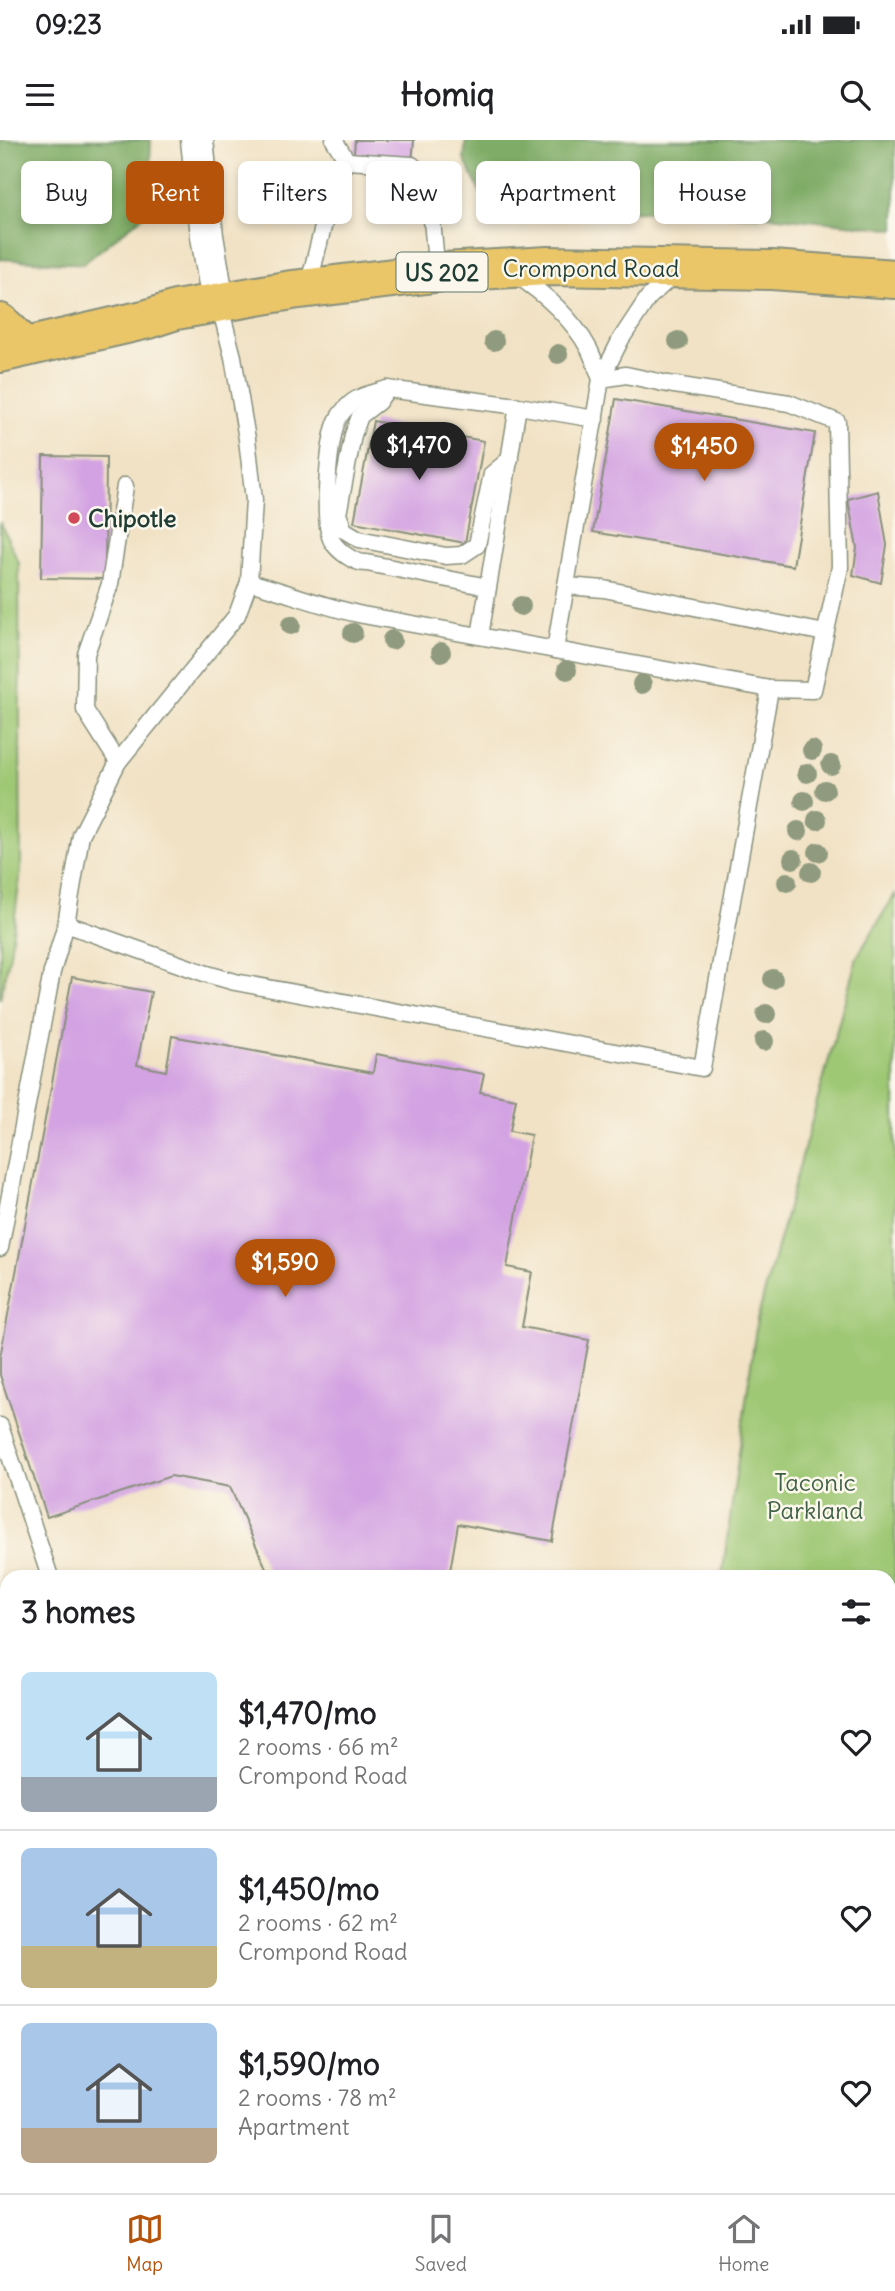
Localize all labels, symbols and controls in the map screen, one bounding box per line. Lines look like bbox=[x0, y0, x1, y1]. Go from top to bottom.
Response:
text: 09:23 bbox=[35, 8, 102, 41]
text: Homiq bbox=[401, 74, 494, 115]
icon: menu bbox=[21, 76, 59, 114]
icon: search bbox=[836, 76, 874, 114]
chip: Buy bbox=[21, 161, 112, 224]
chip: Rent bbox=[126, 161, 224, 224]
chip: Filters bbox=[238, 161, 352, 224]
chip: New bbox=[366, 161, 462, 224]
chip: Apartment bbox=[476, 161, 640, 224]
chip: House bbox=[654, 161, 771, 224]
road number: US 202 bbox=[396, 253, 488, 292]
street label: Crompond Road bbox=[503, 253, 679, 283]
pin: $1,470 bbox=[362, 422, 476, 482]
pin: $1,450 bbox=[647, 424, 761, 483]
text: $1,470 bbox=[386, 430, 452, 459]
text: $1,450 bbox=[670, 431, 738, 460]
place label: Chipotle bbox=[88, 503, 176, 533]
marker: Chipotle bbox=[66, 510, 82, 526]
pin: $1,590 bbox=[228, 1240, 342, 1299]
text: $1,590 bbox=[251, 1247, 319, 1276]
park label: Taconic Parkland bbox=[767, 1467, 863, 1525]
text: 3 homes bbox=[21, 1593, 135, 1631]
icon: filters bbox=[837, 1593, 875, 1631]
text: $1,470/mo bbox=[238, 1694, 377, 1732]
icon: home bbox=[77, 1700, 161, 1784]
icon: heart bbox=[837, 1723, 875, 1761]
text: 2 rooms · 66 m² bbox=[238, 1732, 399, 1761]
text: Crompond Road bbox=[238, 1761, 408, 1790]
text: $1,450/mo bbox=[238, 1870, 379, 1908]
icon: home bbox=[77, 1876, 161, 1960]
icon: heart bbox=[837, 1899, 875, 1937]
text: 2 rooms · 62 m² bbox=[238, 1908, 398, 1937]
text: Crompond Road bbox=[238, 1937, 408, 1966]
text: $1,590/mo bbox=[238, 2045, 380, 2083]
icon: home bbox=[77, 2051, 161, 2135]
icon: heart bbox=[837, 2074, 875, 2112]
text: 2 rooms · 78 m² bbox=[238, 2083, 397, 2112]
text: Apartment bbox=[238, 2112, 350, 2141]
tab: Map bbox=[126, 2210, 164, 2276]
tab: Saved bbox=[415, 2210, 467, 2276]
tab: Home bbox=[718, 2210, 769, 2276]

